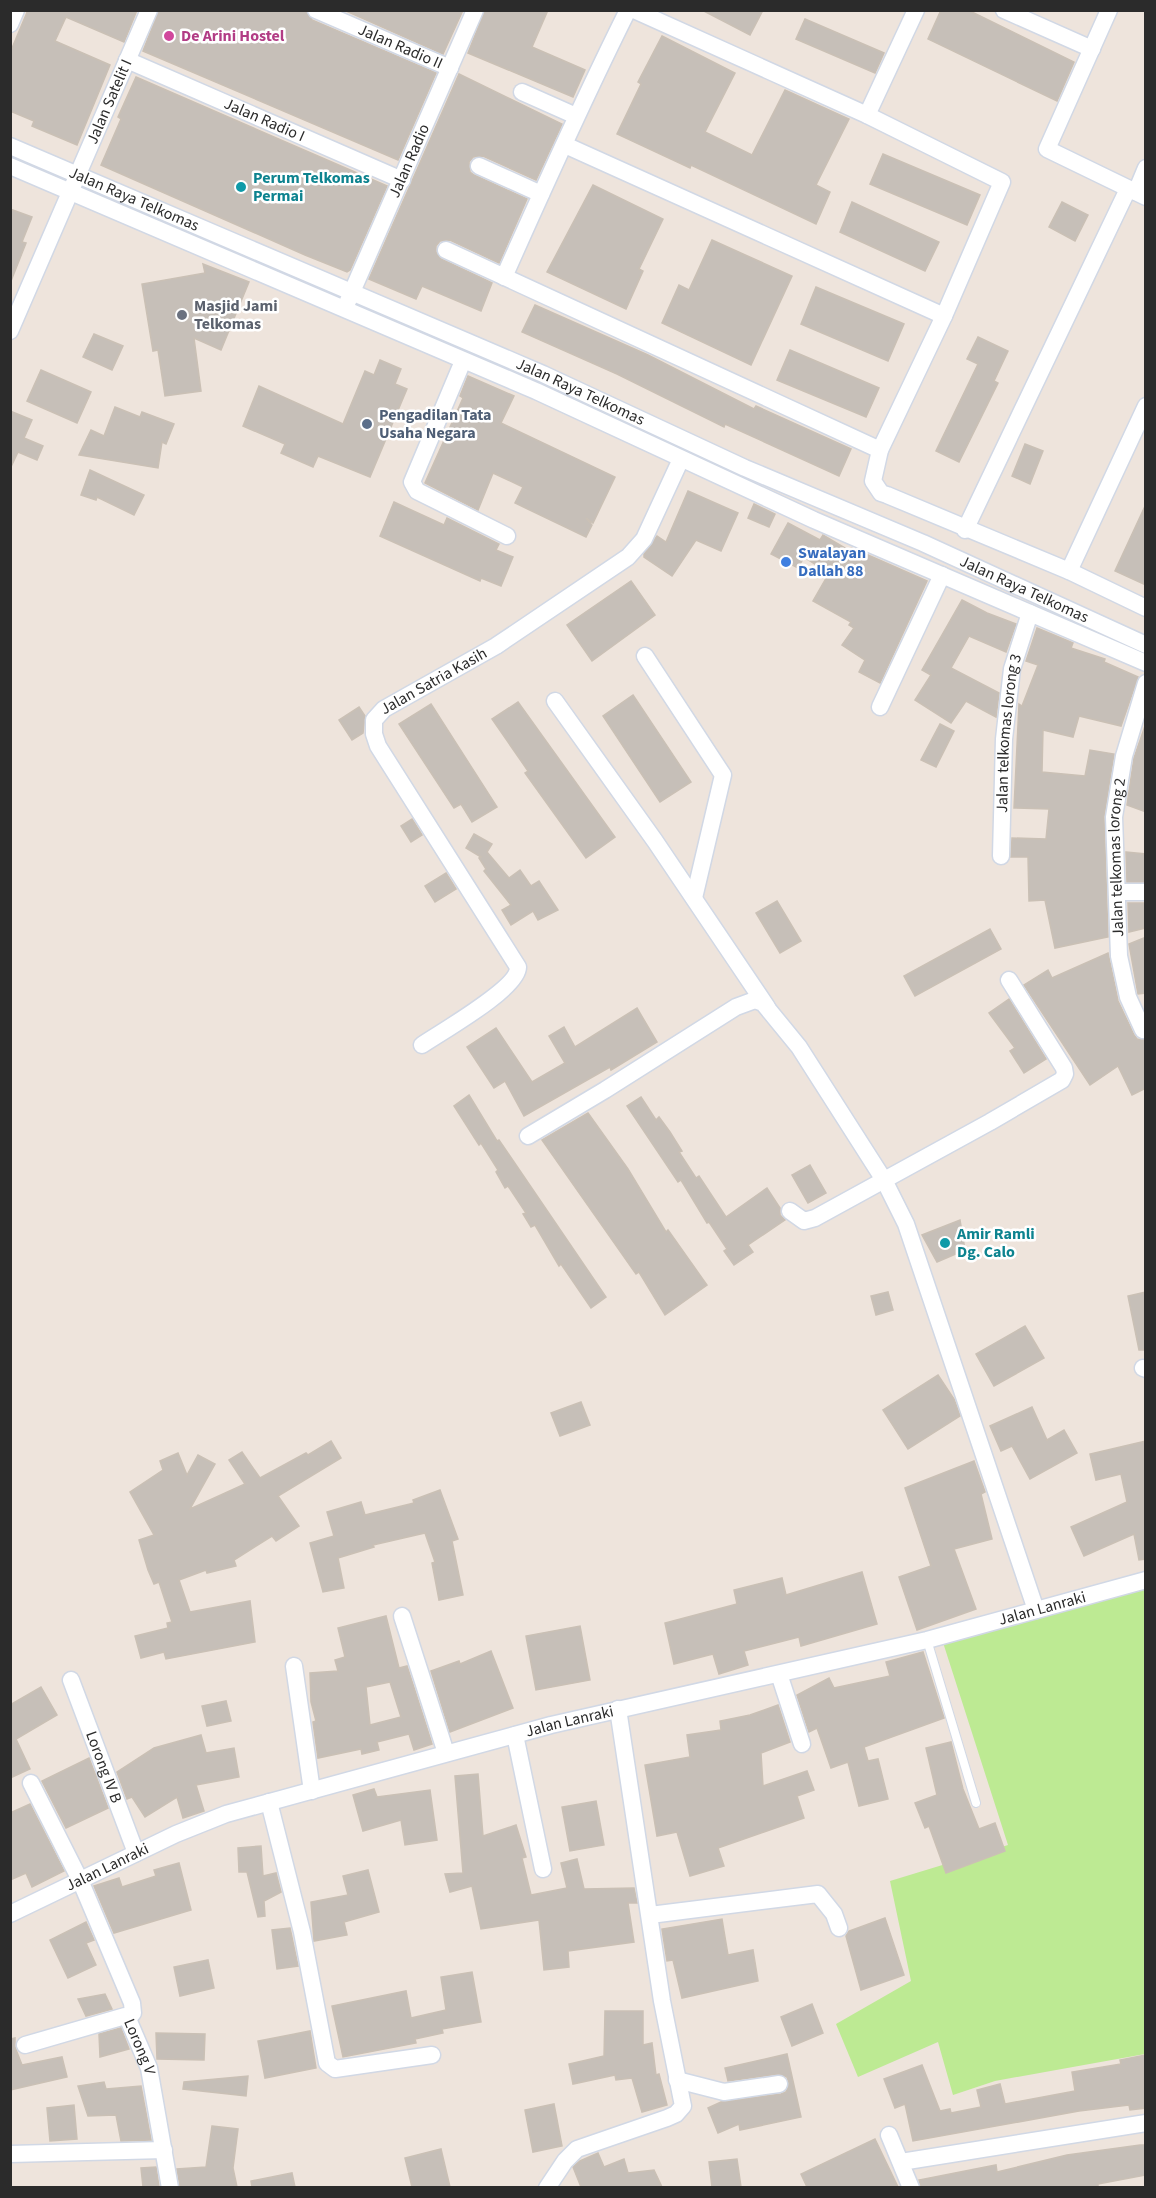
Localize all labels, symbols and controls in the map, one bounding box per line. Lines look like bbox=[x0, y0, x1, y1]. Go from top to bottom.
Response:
street label: Jalan Radio II bbox=[355, 19, 446, 75]
place label: De Arini Hostel bbox=[181, 25, 285, 47]
marker: De Arini Hostel bbox=[162, 29, 176, 43]
street label: Jalan Satelit I bbox=[81, 56, 137, 147]
street label: Jalan Radio I bbox=[221, 93, 308, 147]
street label: Jalan Radio bbox=[383, 120, 435, 201]
street label: Jalan Raya Telkomas bbox=[66, 162, 203, 237]
place label: Perum Telkomas Permai bbox=[253, 167, 370, 207]
marker: Perum Telkomas Permai bbox=[234, 180, 248, 194]
place label: Masjid Jami Telkomas bbox=[194, 295, 278, 335]
marker: Masjid Jami Telkomas bbox=[175, 308, 189, 322]
street label: Jalan Raya Telkomas bbox=[513, 353, 649, 431]
place label: Pengadilan Tata Usaha Negara bbox=[379, 404, 492, 444]
marker: Pengadilan Tata Usaha Negara bbox=[360, 417, 374, 431]
place label: Swalayan Dallah 88 bbox=[798, 542, 866, 582]
street label: Jalan Raya Telkomas bbox=[956, 550, 1092, 628]
marker: Swalayan Dallah 88 bbox=[779, 555, 793, 569]
street label: Jalan Satria Kasih bbox=[376, 642, 491, 720]
street label: Jalan telkomas lorong 3 bbox=[991, 651, 1027, 813]
street label: Jalan telkomas lorong 2 bbox=[1103, 776, 1131, 937]
place label: Amir Ramli Dg. Calo bbox=[956, 1223, 1035, 1263]
marker: Amir Ramli Dg. Calo bbox=[938, 1236, 952, 1250]
street label: Jalan Lanraki bbox=[996, 1586, 1088, 1631]
street label: Jalan Lanraki bbox=[523, 1700, 616, 1742]
street label: Lorong IV B bbox=[80, 1728, 127, 1806]
street label: Jalan Lanraki bbox=[62, 1838, 152, 1896]
street label: Lorong V bbox=[118, 2015, 161, 2077]

